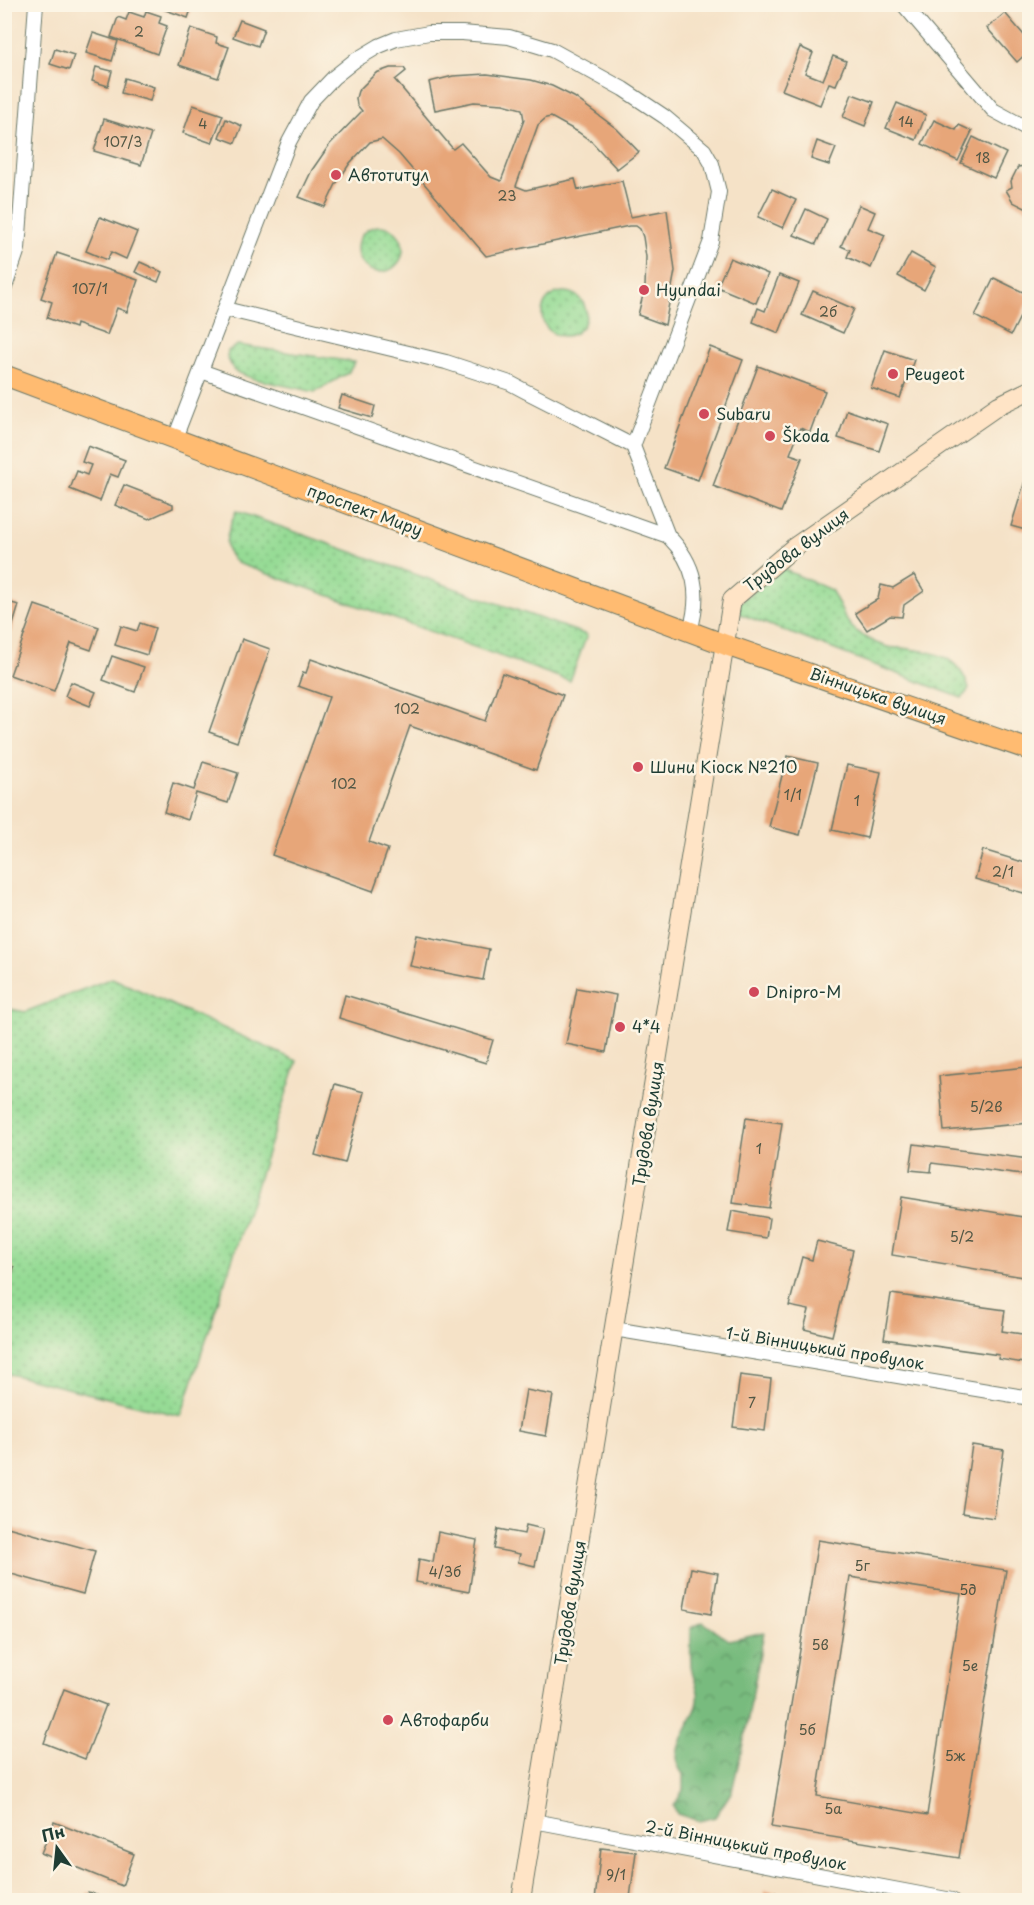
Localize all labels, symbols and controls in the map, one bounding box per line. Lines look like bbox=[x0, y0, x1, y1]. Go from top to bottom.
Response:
house number: 2 bbox=[134, 21, 144, 42]
house number: 14 bbox=[898, 111, 914, 132]
house number: 4 bbox=[198, 113, 208, 134]
house number: 107/3 bbox=[103, 131, 143, 152]
house number: 18 bbox=[975, 147, 991, 168]
place label: Автотитул bbox=[348, 162, 429, 186]
marker: Автотитул bbox=[329, 168, 343, 182]
house number: 23 bbox=[498, 185, 516, 206]
place label: Hyundai bbox=[656, 277, 721, 301]
house number: 107/1 bbox=[72, 278, 108, 299]
marker: Hyundai bbox=[637, 283, 651, 297]
house number: 2б bbox=[819, 301, 838, 322]
place label: Peugeot bbox=[905, 361, 965, 385]
marker: Peugeot bbox=[886, 367, 900, 381]
place label: Subaru bbox=[716, 401, 771, 425]
marker: Subaru bbox=[697, 407, 711, 421]
place label: Škoda bbox=[782, 423, 830, 447]
marker: Škoda bbox=[763, 429, 777, 443]
street label: проспект Миру bbox=[304, 477, 426, 541]
street label: Трудова вулиця bbox=[738, 502, 853, 597]
street label: Вінницька вулиця bbox=[807, 660, 950, 730]
house number: 102 bbox=[394, 698, 420, 719]
place label: Шини Кіоск №210 bbox=[650, 754, 797, 778]
marker: Шини Кіоск №210 bbox=[631, 760, 645, 774]
house number: 102 bbox=[331, 773, 357, 794]
house number: 1/1 bbox=[784, 784, 802, 805]
house number: 1 bbox=[854, 790, 860, 811]
house number: 2/1 bbox=[992, 861, 1014, 882]
place label: Dnipro-M bbox=[766, 979, 841, 1003]
marker: Dnipro-M bbox=[747, 985, 761, 999]
place label: 4*4 bbox=[632, 1014, 661, 1038]
marker: 4*4 bbox=[613, 1020, 627, 1034]
street label: Трудова вулиця bbox=[625, 1060, 669, 1188]
house number: 5/2в bbox=[970, 1096, 1002, 1117]
house number: 1 bbox=[756, 1138, 762, 1159]
house number: 5/2 bbox=[950, 1226, 974, 1247]
street label: 1-й Вінницький провулок bbox=[724, 1319, 927, 1375]
house number: 7 bbox=[748, 1392, 756, 1413]
street label: Трудова вулиця bbox=[547, 1539, 591, 1667]
house number: 5г bbox=[854, 1555, 870, 1576]
house number: 4/3б bbox=[429, 1561, 462, 1582]
house number: 5д bbox=[959, 1579, 977, 1600]
house number: 5в bbox=[811, 1634, 829, 1655]
house number: 5е bbox=[962, 1655, 978, 1676]
place label: Автофарби bbox=[400, 1707, 489, 1731]
marker: Автофарби bbox=[381, 1713, 395, 1727]
house number: 5б bbox=[798, 1719, 816, 1740]
house number: 5ж bbox=[945, 1745, 966, 1766]
house number: 5а bbox=[824, 1798, 842, 1819]
street label: 2-й Вінницький провулок bbox=[644, 1813, 849, 1875]
north arrow bbox=[27, 1818, 87, 1878]
text: Пн bbox=[39, 1818, 67, 1847]
house number: 9/1 bbox=[606, 1864, 626, 1885]

